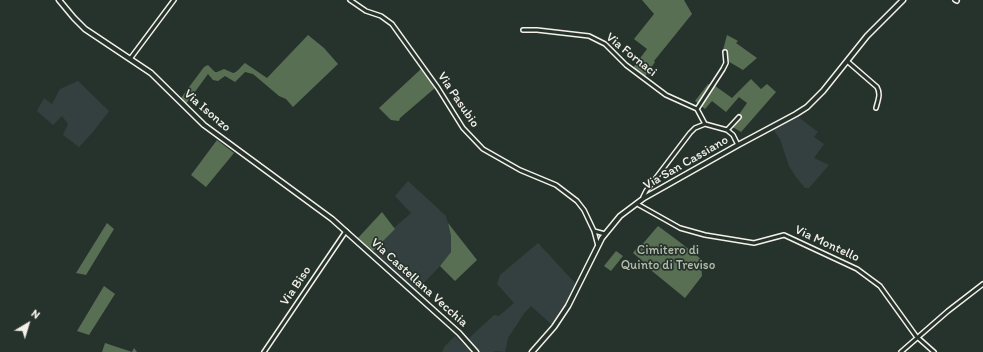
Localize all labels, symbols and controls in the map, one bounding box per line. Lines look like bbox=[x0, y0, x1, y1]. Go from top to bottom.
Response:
street label: Via Fornaci bbox=[602, 30, 660, 80]
street label: Via Pasubio bbox=[434, 69, 482, 131]
street label: Via Isonzo bbox=[180, 86, 234, 136]
street label: Via San Cassiano bbox=[641, 132, 731, 194]
street label: Via Montello bbox=[792, 222, 862, 266]
street label: Via Castellana Vecchia bbox=[367, 235, 471, 331]
park label: Cimitero di Quinto di Treviso bbox=[621, 243, 715, 274]
street label: Via Biso bbox=[277, 263, 315, 309]
north arrow bbox=[8, 304, 48, 344]
text: N bbox=[29, 307, 43, 322]

